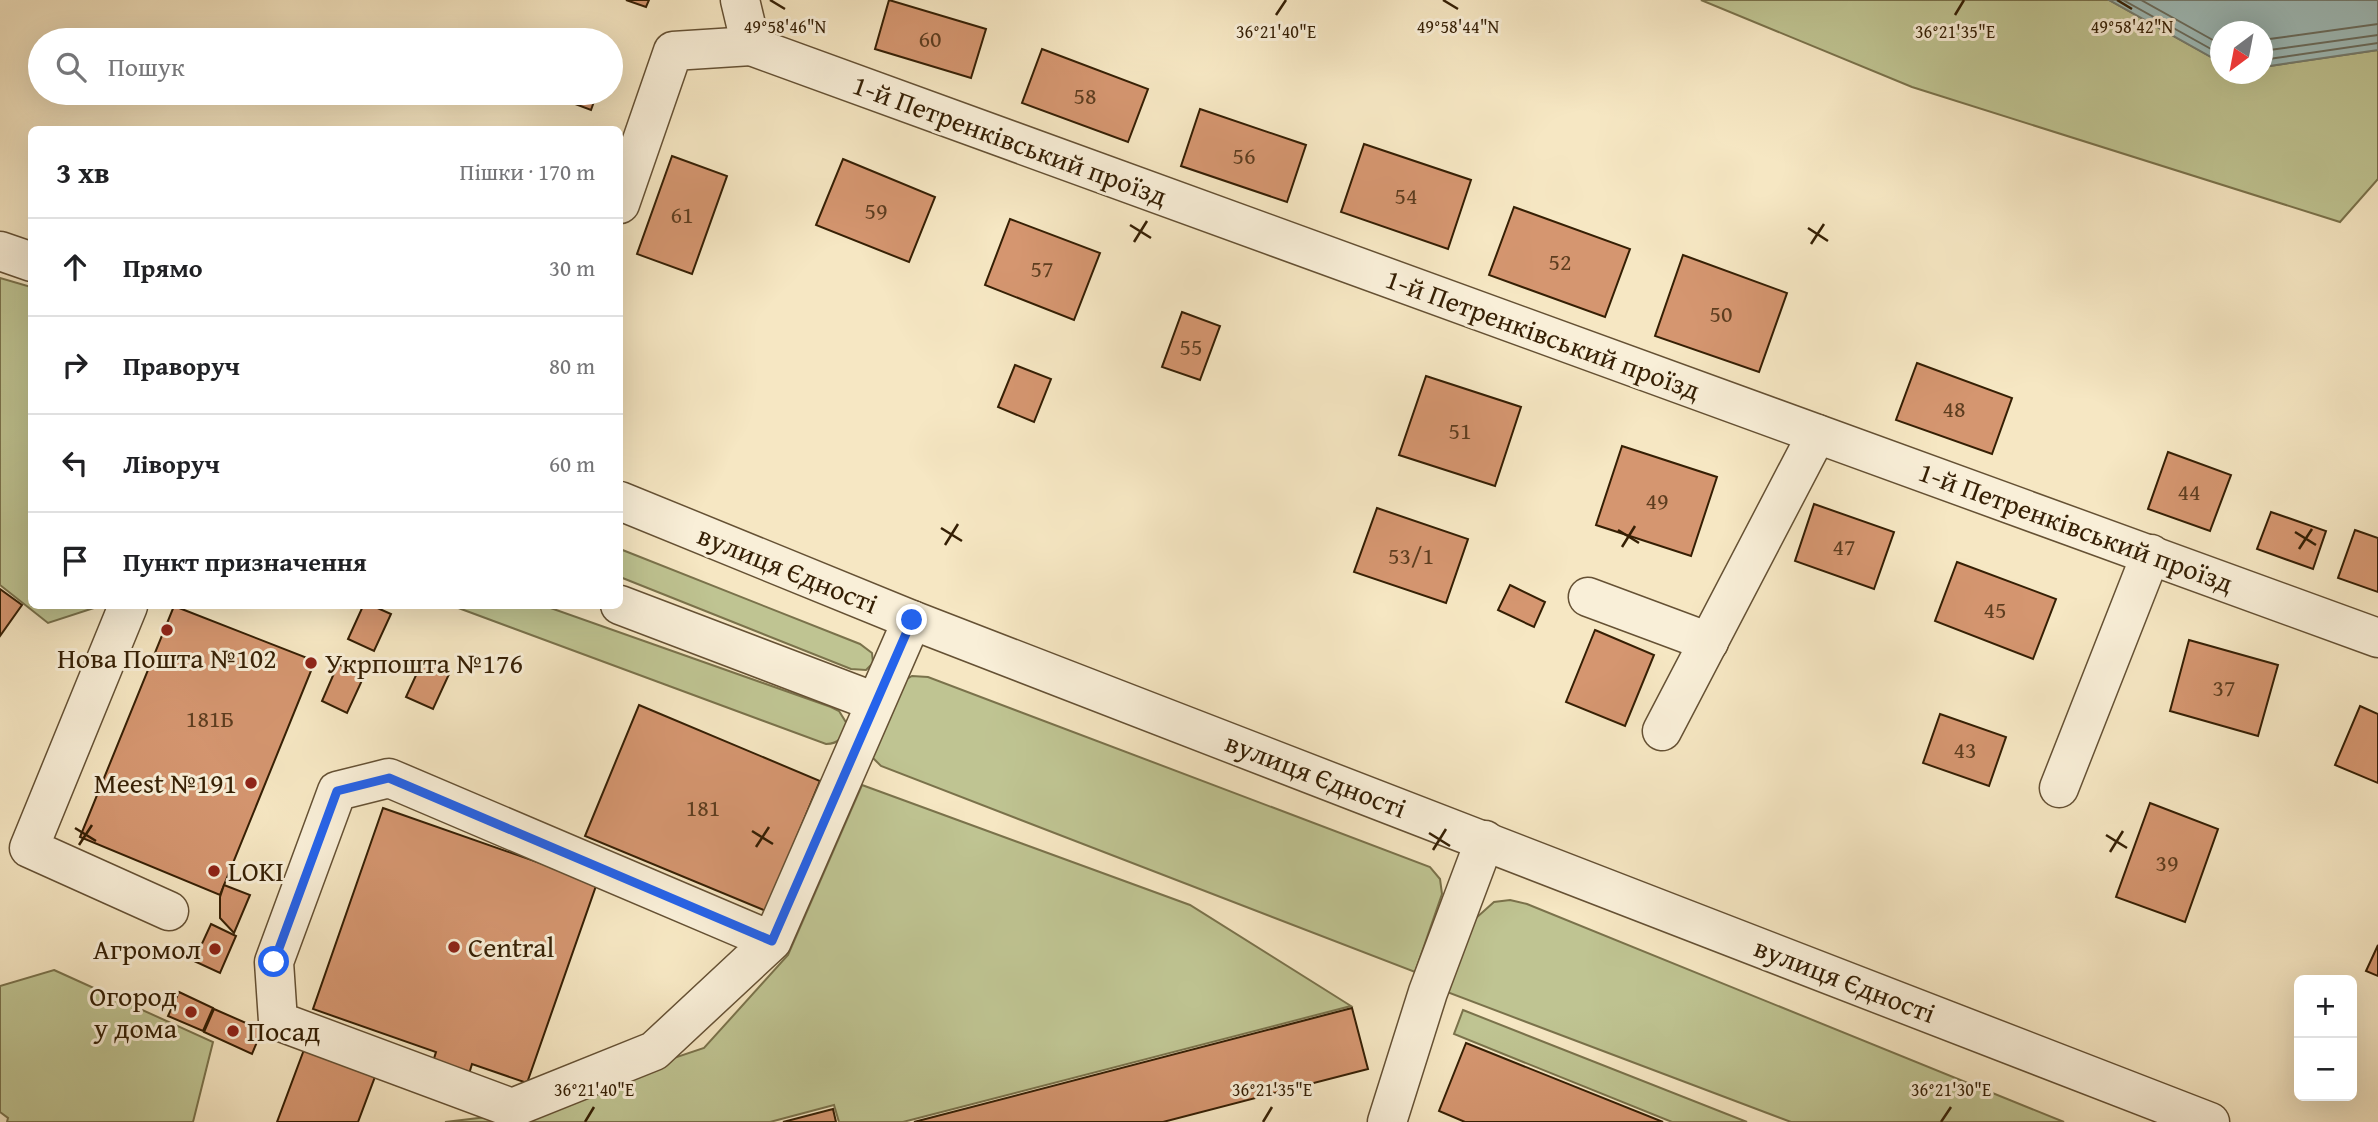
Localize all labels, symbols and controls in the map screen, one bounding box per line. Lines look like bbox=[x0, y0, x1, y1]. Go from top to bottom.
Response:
text: 49°58'46"N bbox=[744, 13, 827, 40]
text: 49°58'44"N bbox=[1417, 13, 1500, 40]
text: 49°58'42"N bbox=[2091, 13, 2174, 40]
text: 36°21'40"E bbox=[1236, 18, 1316, 45]
text: 36°21'35"E bbox=[1915, 18, 1995, 45]
house number: 60 bbox=[918, 21, 942, 56]
north arrow bbox=[2210, 21, 2273, 84]
search box bbox=[28, 28, 623, 105]
text: Пошук bbox=[108, 47, 185, 86]
icon: search bbox=[52, 48, 90, 86]
street label: 1-й Петренківський проїзд bbox=[847, 63, 1173, 216]
house number: 58 bbox=[1073, 78, 1097, 113]
house number: 56 bbox=[1232, 138, 1256, 173]
text: 3 хв bbox=[56, 150, 110, 194]
text: Пішки · 170 m bbox=[460, 155, 595, 188]
house number: 54 bbox=[1394, 178, 1418, 213]
house number: 59 bbox=[864, 193, 888, 228]
house number: 61 bbox=[670, 197, 694, 232]
house number: 52 bbox=[1548, 244, 1572, 279]
icon: ahead bbox=[56, 248, 94, 286]
text: Прямо bbox=[123, 248, 203, 287]
text: 30 m bbox=[549, 251, 595, 284]
house number: 57 bbox=[1030, 251, 1054, 286]
street label: 1-й Петренківський проїзд bbox=[1380, 257, 1706, 410]
house number: 50 bbox=[1709, 296, 1733, 331]
house number: 55 bbox=[1179, 329, 1203, 364]
icon: right bbox=[56, 346, 94, 384]
text: Праворуч bbox=[123, 346, 240, 385]
text: 80 m bbox=[549, 349, 595, 382]
house number: 48 bbox=[1942, 391, 1966, 426]
house number: 51 bbox=[1448, 413, 1472, 448]
icon: left bbox=[56, 444, 94, 482]
text: Ліворуч bbox=[123, 444, 220, 483]
text: 60 m bbox=[549, 447, 595, 480]
street label: 1-й Петренківський проїзд bbox=[1913, 450, 2239, 603]
house number: 44 bbox=[2177, 474, 2201, 509]
house number: 49 bbox=[1645, 483, 1669, 518]
street label: вулиця Єдності bbox=[692, 514, 885, 623]
house number: 47 bbox=[1832, 529, 1856, 564]
house number: 53/1 bbox=[1388, 538, 1434, 573]
icon: arrive bbox=[56, 542, 94, 580]
text: Пункт призначення bbox=[123, 542, 367, 581]
house number: 45 bbox=[1983, 592, 2007, 627]
route end bbox=[896, 604, 927, 635]
marker: Нова Пошта №102 bbox=[159, 622, 175, 638]
place label: Нова Пошта №102 bbox=[57, 637, 277, 678]
place label: Укрпошта №176 bbox=[325, 642, 523, 683]
marker: Укрпошта №176 bbox=[303, 655, 319, 671]
house number: 37 bbox=[2212, 670, 2236, 705]
house number: 181Б bbox=[186, 701, 234, 736]
street label: вулиця Єдності bbox=[1220, 721, 1413, 828]
house number: 43 bbox=[1953, 732, 1977, 767]
place label: Meest №191 bbox=[94, 762, 237, 803]
marker: Meest №191 bbox=[243, 775, 259, 791]
house number: 181 bbox=[686, 790, 720, 825]
house number: 39 bbox=[2155, 845, 2179, 880]
place label: LOKI bbox=[228, 850, 284, 891]
marker: LOKI bbox=[206, 863, 222, 879]
place label: Central bbox=[468, 926, 554, 967]
street label: вулиця Єдності bbox=[1749, 926, 1942, 1033]
place label: Агромол bbox=[93, 928, 201, 969]
marker: Central bbox=[446, 939, 462, 955]
marker: Агромол bbox=[207, 941, 223, 957]
route start bbox=[258, 946, 289, 977]
place label: Огород у дома bbox=[89, 975, 178, 1048]
map controls bbox=[2294, 975, 2357, 1101]
button: + bbox=[2294, 975, 2357, 1038]
marker: Огород у дома bbox=[183, 1004, 199, 1020]
place label: Посад bbox=[247, 1010, 320, 1051]
marker: Посад bbox=[225, 1023, 241, 1039]
button: − bbox=[2294, 1038, 2357, 1101]
text: 36°21'40"E bbox=[554, 1076, 634, 1103]
text: 36°21'35"E bbox=[1232, 1076, 1312, 1103]
text: 36°21'30"E bbox=[1911, 1076, 1991, 1103]

